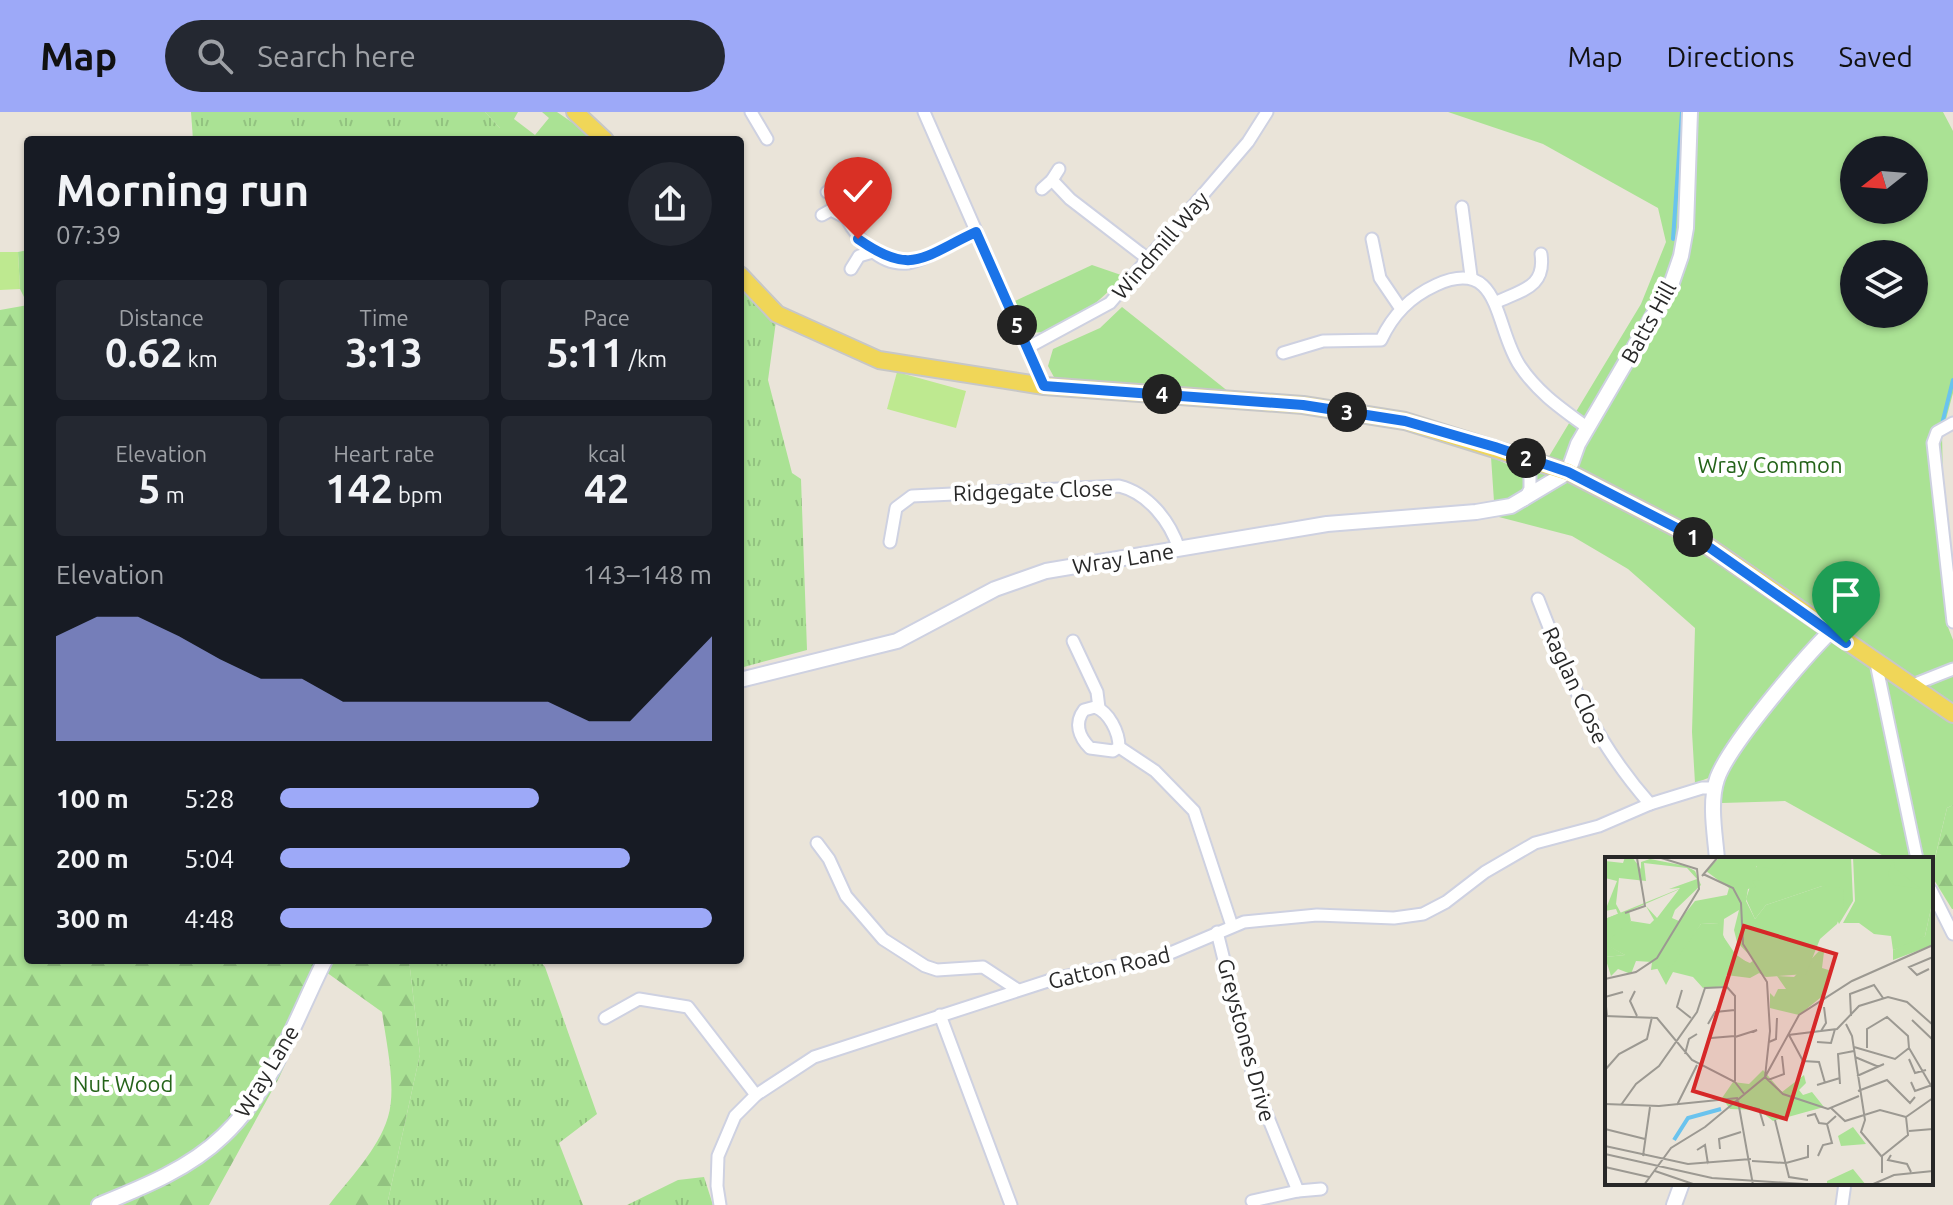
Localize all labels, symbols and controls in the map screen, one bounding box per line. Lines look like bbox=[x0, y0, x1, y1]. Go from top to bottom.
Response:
search box bbox=[165, 20, 725, 92]
icon: search bbox=[193, 34, 237, 78]
text: Map bbox=[40, 35, 117, 77]
text: Search here bbox=[257, 39, 416, 73]
text: Map bbox=[1567, 41, 1623, 72]
text: Directions bbox=[1667, 41, 1794, 72]
text: Saved bbox=[1838, 41, 1913, 72]
north arrow bbox=[1840, 136, 1928, 224]
map controls bbox=[1840, 136, 1928, 328]
pin bbox=[824, 157, 892, 239]
button: share bbox=[628, 162, 712, 246]
text: Morning run bbox=[56, 165, 309, 214]
icon: check bbox=[836, 169, 880, 213]
street label: Windmill Way bbox=[1107, 186, 1214, 304]
text: 07:39 bbox=[56, 220, 121, 249]
button: layers bbox=[1840, 240, 1928, 328]
street label: Batts Hill bbox=[1615, 277, 1681, 367]
text: Distance bbox=[119, 305, 204, 330]
text: Time bbox=[359, 305, 409, 330]
text: Pace bbox=[583, 305, 630, 330]
pin: 5 bbox=[997, 305, 1037, 345]
text: 5 bbox=[1011, 312, 1023, 337]
text: 0.62 bbox=[105, 330, 183, 375]
text: 3:13 bbox=[345, 330, 423, 375]
text: 5:11 bbox=[546, 330, 624, 375]
text: km bbox=[183, 346, 218, 371]
text: /km bbox=[624, 346, 667, 371]
pin: 4 bbox=[1142, 374, 1182, 414]
text: 4 bbox=[1156, 381, 1168, 406]
pin: 3 bbox=[1327, 392, 1367, 432]
text: 3 bbox=[1341, 399, 1353, 424]
pin: 2 bbox=[1506, 438, 1546, 478]
text: Elevation bbox=[115, 441, 207, 466]
text: Heart rate bbox=[333, 441, 435, 466]
text: kcal bbox=[588, 441, 626, 466]
text: 2 bbox=[1520, 445, 1532, 470]
park label: Wray Common bbox=[1697, 452, 1843, 477]
text: 5 bbox=[138, 466, 161, 511]
text: 142 bbox=[325, 466, 393, 511]
text: 42 bbox=[584, 466, 629, 511]
street label: Ridgegate Close bbox=[952, 475, 1114, 505]
text: m bbox=[161, 482, 185, 507]
text: bpm bbox=[393, 482, 443, 507]
pin: 1 bbox=[1673, 517, 1713, 557]
text: 1 bbox=[1687, 524, 1699, 549]
street label: Wray Lane bbox=[1070, 538, 1176, 578]
text: Elevation bbox=[56, 560, 164, 589]
text: 143–148 m bbox=[583, 560, 712, 589]
pin bbox=[1812, 561, 1880, 643]
icon: arrive bbox=[1824, 573, 1868, 617]
street label: Raglan Close bbox=[1538, 623, 1614, 747]
text: 100 m bbox=[56, 784, 129, 813]
text: 5:28 bbox=[184, 784, 234, 813]
text: 200 m bbox=[56, 844, 129, 873]
text: 5:04 bbox=[184, 844, 234, 873]
inset map bbox=[1605, 857, 1933, 1185]
text: 300 m bbox=[56, 904, 129, 933]
text: 4:48 bbox=[184, 904, 234, 933]
street label: Gatton Road bbox=[1046, 941, 1172, 993]
street label: Greystones Drive bbox=[1213, 956, 1281, 1124]
street label: Wray Lane bbox=[229, 1021, 303, 1121]
park label: Nut Wood bbox=[73, 1071, 173, 1096]

